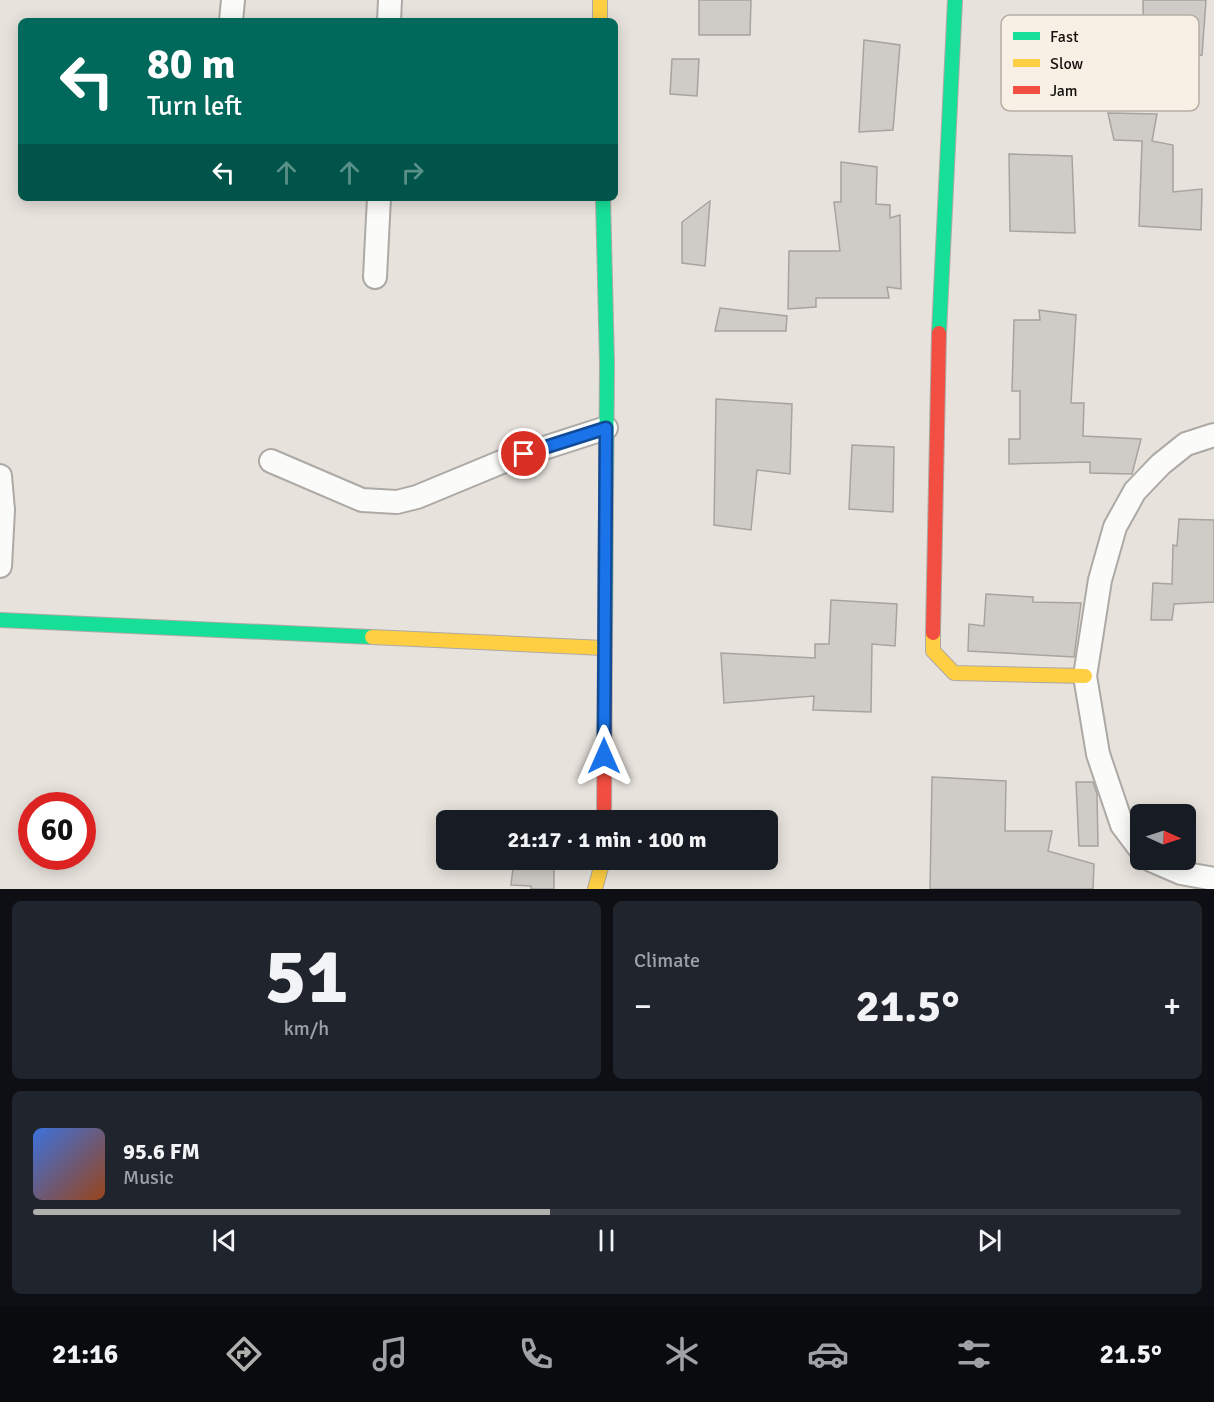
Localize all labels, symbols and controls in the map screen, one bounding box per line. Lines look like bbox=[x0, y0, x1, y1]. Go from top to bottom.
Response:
legend bbox=[1001, 15, 1199, 111]
text: Fast bbox=[1050, 27, 1079, 47]
text: 80 m bbox=[147, 39, 236, 90]
icon: left bbox=[48, 42, 126, 120]
text: Slow bbox=[1050, 54, 1084, 74]
text: Jam bbox=[1050, 81, 1078, 101]
text: Turn left bbox=[147, 90, 242, 123]
icon: left bbox=[207, 156, 240, 189]
icon: ahead bbox=[270, 156, 303, 189]
icon: ahead bbox=[333, 156, 366, 189]
icon: right bbox=[396, 156, 429, 189]
pin bbox=[498, 428, 549, 479]
icon: arrive bbox=[507, 437, 540, 470]
position arrow bbox=[572, 724, 636, 788]
speed limit sign: 60 bbox=[18, 792, 96, 870]
north arrow bbox=[1130, 804, 1196, 870]
map controls bbox=[1130, 804, 1196, 870]
text: 21:17 · 1 min · 100 m bbox=[507, 826, 707, 853]
text: 51 bbox=[264, 929, 349, 1025]
text: Climate bbox=[634, 948, 700, 973]
text: 21.5° bbox=[856, 979, 959, 1034]
text: − bbox=[634, 986, 652, 1027]
text: + bbox=[1163, 986, 1181, 1027]
text: km/h bbox=[284, 1016, 329, 1041]
text: 95.6 FM bbox=[123, 1138, 200, 1165]
text: Music bbox=[123, 1165, 174, 1190]
icon: previous bbox=[208, 1224, 241, 1257]
icon: pause bbox=[590, 1224, 623, 1257]
icon: next bbox=[973, 1224, 1006, 1257]
icon: directions bbox=[223, 1333, 265, 1375]
icon: music bbox=[369, 1333, 411, 1375]
icon: phone bbox=[515, 1333, 557, 1375]
icon: climate bbox=[661, 1333, 703, 1375]
icon: car bbox=[807, 1333, 849, 1375]
icon: filters bbox=[953, 1333, 995, 1375]
text: 21:16 bbox=[52, 1338, 118, 1371]
text: 21.5° bbox=[1100, 1338, 1162, 1371]

